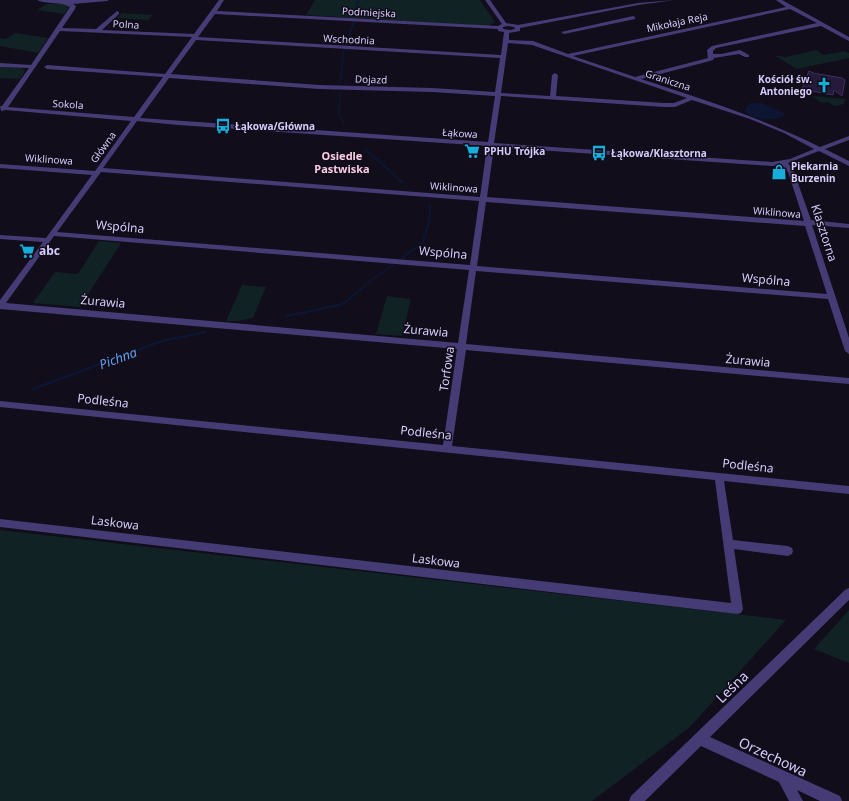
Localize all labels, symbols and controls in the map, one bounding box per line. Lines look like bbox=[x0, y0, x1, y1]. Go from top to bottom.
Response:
street label: Podmiejska bbox=[342, 4, 396, 20]
street label: Mikołaja Reja bbox=[645, 9, 709, 35]
street label: Polna bbox=[112, 16, 140, 32]
street label: Wschodnia bbox=[323, 31, 375, 47]
street label: Graniczna bbox=[644, 66, 692, 94]
street label: Dojazd bbox=[355, 71, 387, 87]
place label: Kościół św. Antoniego bbox=[758, 72, 812, 98]
church icon: Kościół św. Antoniego bbox=[815, 76, 833, 94]
street label: Sokola bbox=[52, 96, 84, 112]
bus stop icon: Łąkowa/Główna bbox=[214, 117, 232, 135]
place label: Łąkowa/Główna bbox=[235, 119, 315, 133]
street label: Łąkowa bbox=[442, 125, 478, 141]
street label: Główna bbox=[87, 129, 119, 165]
supermarket icon: PPHU Trójka bbox=[463, 142, 481, 160]
place label: PPHU Trójka bbox=[484, 144, 545, 158]
bus stop icon: Łąkowa/Klasztorna bbox=[590, 144, 608, 162]
place label: Łąkowa/Klasztorna bbox=[611, 146, 707, 160]
district label: Osiedle Pastwiska bbox=[314, 148, 370, 176]
street label: Wiklinowa bbox=[25, 150, 73, 168]
place label: Piekarnia Burzenin bbox=[791, 159, 838, 185]
shop icon: Piekarnia Burzenin bbox=[770, 163, 788, 181]
street label: Wiklinowa bbox=[430, 178, 478, 196]
street label: Klasztorna bbox=[807, 202, 842, 264]
street label: Wiklinowa bbox=[753, 203, 801, 221]
street label: Wspólna bbox=[95, 216, 145, 237]
supermarket icon: abc bbox=[18, 242, 36, 260]
place label: abc bbox=[39, 242, 60, 259]
street label: Wspólna bbox=[418, 242, 468, 263]
street label: Wspólna bbox=[741, 269, 791, 290]
street label: Żurawia bbox=[80, 291, 126, 312]
street label: Żurawia bbox=[403, 320, 449, 341]
water label: Pichna bbox=[97, 343, 140, 373]
street label: Torfowa bbox=[435, 345, 458, 393]
street label: Żurawia bbox=[725, 350, 771, 371]
street label: Podleśna bbox=[76, 389, 130, 412]
street label: Podleśna bbox=[399, 421, 453, 444]
street label: Podleśna bbox=[721, 454, 775, 477]
street label: Laskowa bbox=[90, 511, 140, 534]
street label: Laskowa bbox=[411, 549, 461, 572]
street label: Leśna bbox=[711, 666, 752, 707]
street label: Orzechowa bbox=[736, 732, 811, 781]

